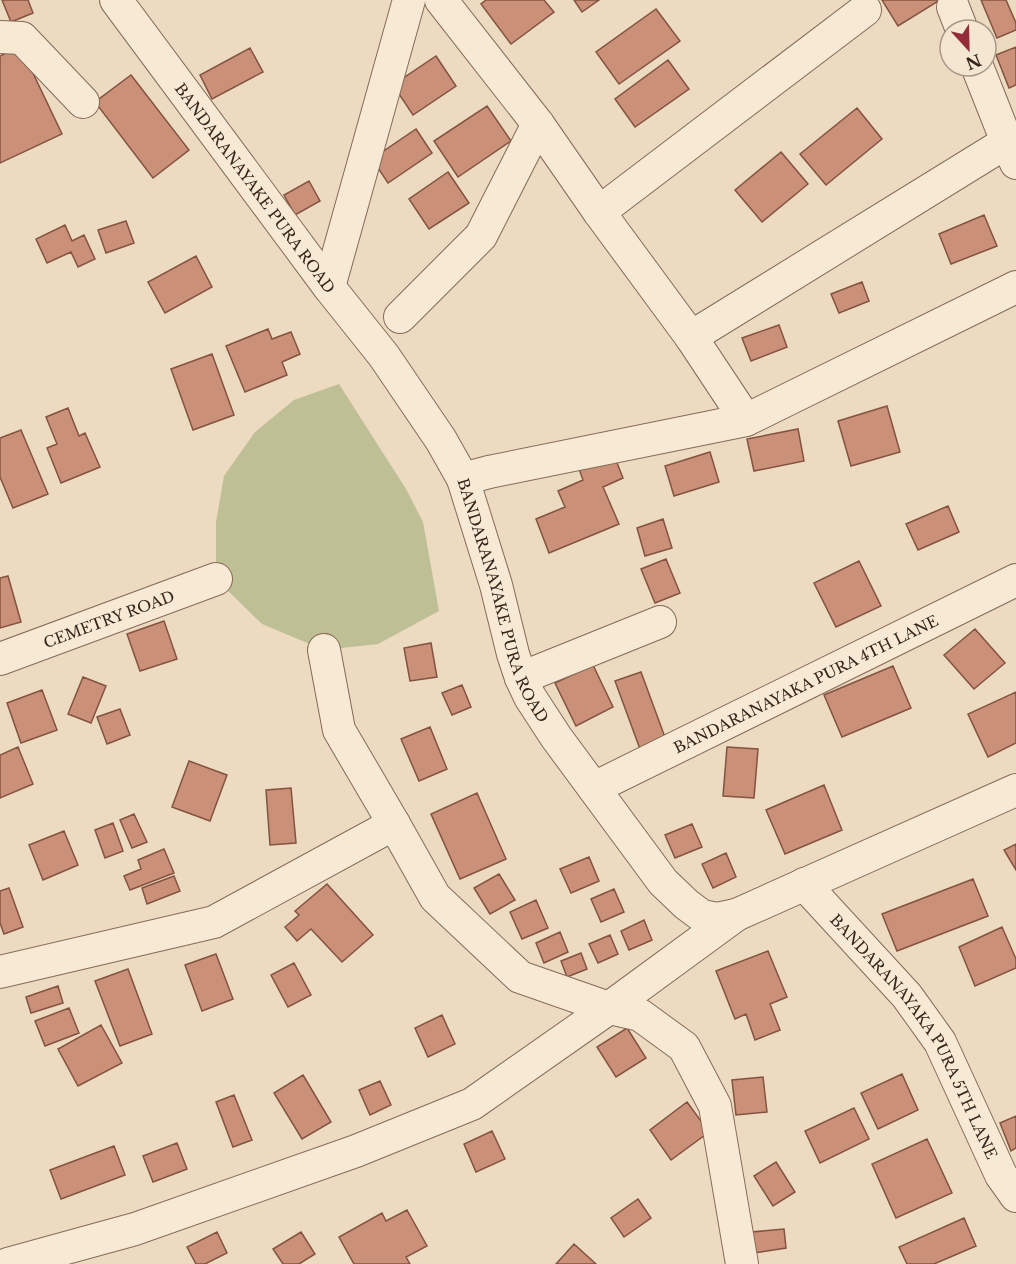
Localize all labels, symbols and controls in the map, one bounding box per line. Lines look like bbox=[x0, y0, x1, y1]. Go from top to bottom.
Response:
north arrow bbox=[938, 18, 998, 78]
text: N bbox=[963, 50, 984, 74]
street label: BANDARANAYAKE PURA ROAD bbox=[171, 79, 340, 297]
street label: BANDARANAYAKE PURA ROAD bbox=[454, 476, 553, 726]
street label: CEMETRY ROAD bbox=[41, 586, 177, 652]
street label: BANDARANAYAKA PURA 4TH LANE bbox=[670, 610, 941, 757]
street label: BANDARANAYAKA PURA 5TH LANE bbox=[827, 910, 1002, 1162]

